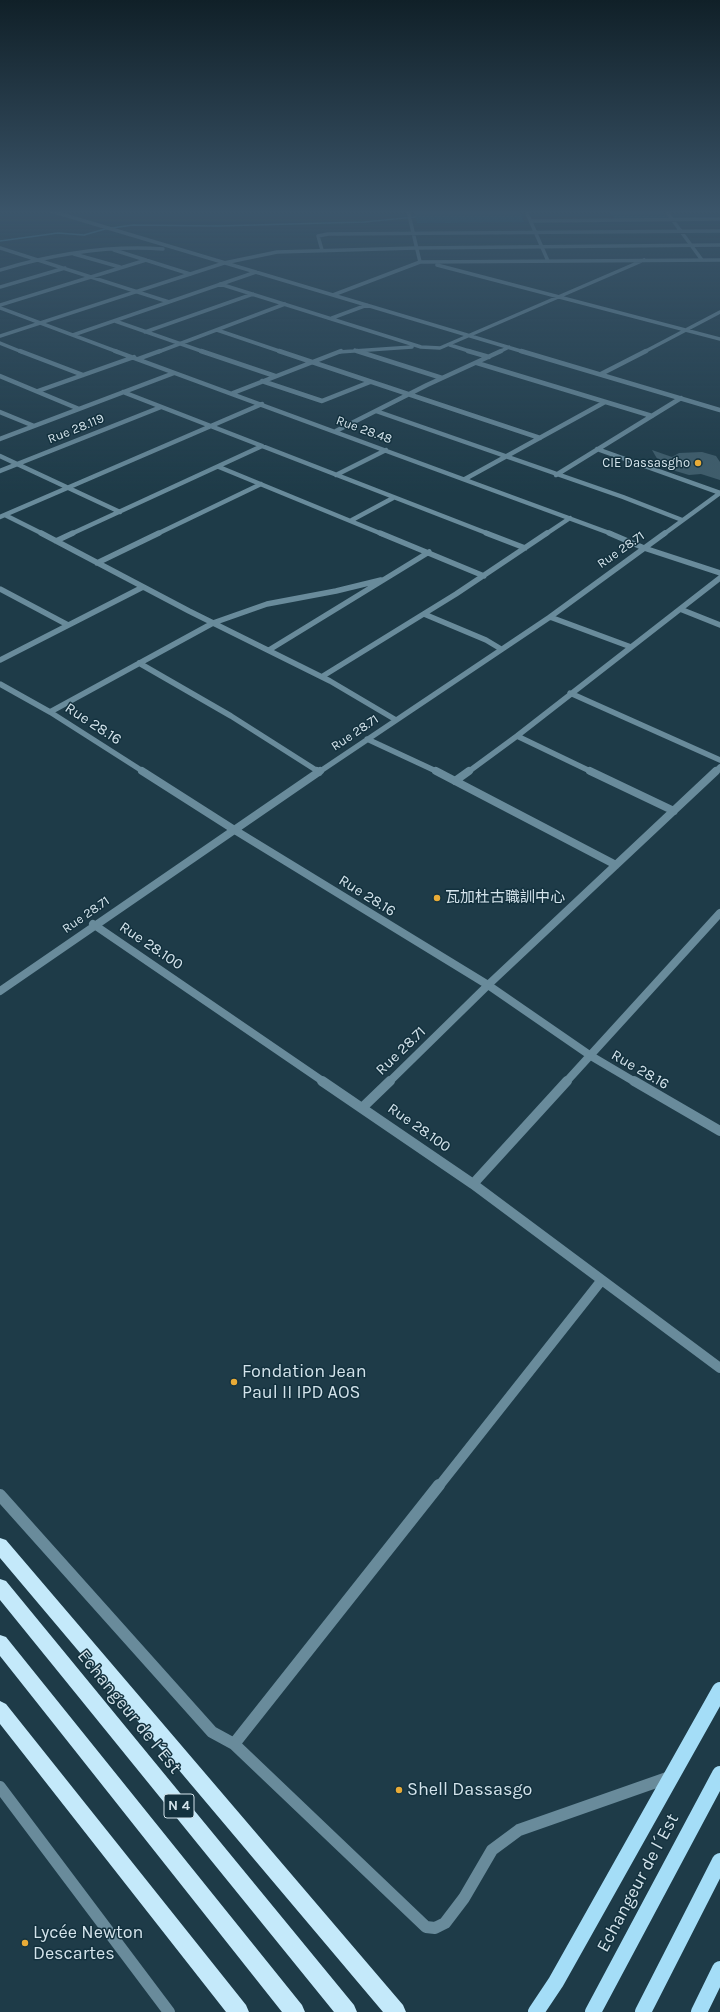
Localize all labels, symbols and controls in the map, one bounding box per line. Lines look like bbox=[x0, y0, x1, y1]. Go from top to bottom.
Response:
street label: Rue 28.119 bbox=[45, 411, 107, 447]
street label: Rue 28.48 bbox=[334, 413, 394, 447]
place label: CIE Dassasgho bbox=[602, 455, 690, 471]
marker: CIE Dassasgho bbox=[693, 458, 703, 468]
street label: Rue 28.71 bbox=[594, 528, 648, 572]
street label: Rue 28.16 bbox=[61, 699, 125, 749]
street label: Rue 28.71 bbox=[328, 711, 382, 755]
street label: Rue 28.16 bbox=[335, 871, 399, 921]
place label: 瓦加杜古職訓中心 bbox=[445, 889, 565, 907]
street label: Rue 28.71 bbox=[59, 893, 113, 937]
marker: 瓦加杜古職訓中心 bbox=[432, 893, 442, 903]
street label: Rue 28.100 bbox=[116, 918, 186, 974]
street label: Rue 28.71 bbox=[372, 1023, 430, 1079]
street label: Rue 28.16 bbox=[608, 1046, 672, 1094]
street label: Rue 28.100 bbox=[384, 1100, 454, 1156]
place label: Fondation Jean Paul II IPD AOS bbox=[242, 1361, 367, 1404]
marker: Fondation Jean Paul II IPD AOS bbox=[229, 1377, 239, 1387]
street label: Echangeur de l´Est bbox=[72, 1646, 186, 1778]
place label: Shell Dassasgo bbox=[407, 1779, 532, 1801]
marker: Shell Dassasgo bbox=[394, 1785, 404, 1795]
road number: N 4 bbox=[164, 1794, 194, 1818]
street label: Echangeur de l´Est bbox=[592, 1810, 684, 1956]
place label: Lycée Newton Descartes bbox=[33, 1922, 143, 1964]
marker: Lycée Newton Descartes bbox=[20, 1938, 30, 1948]

